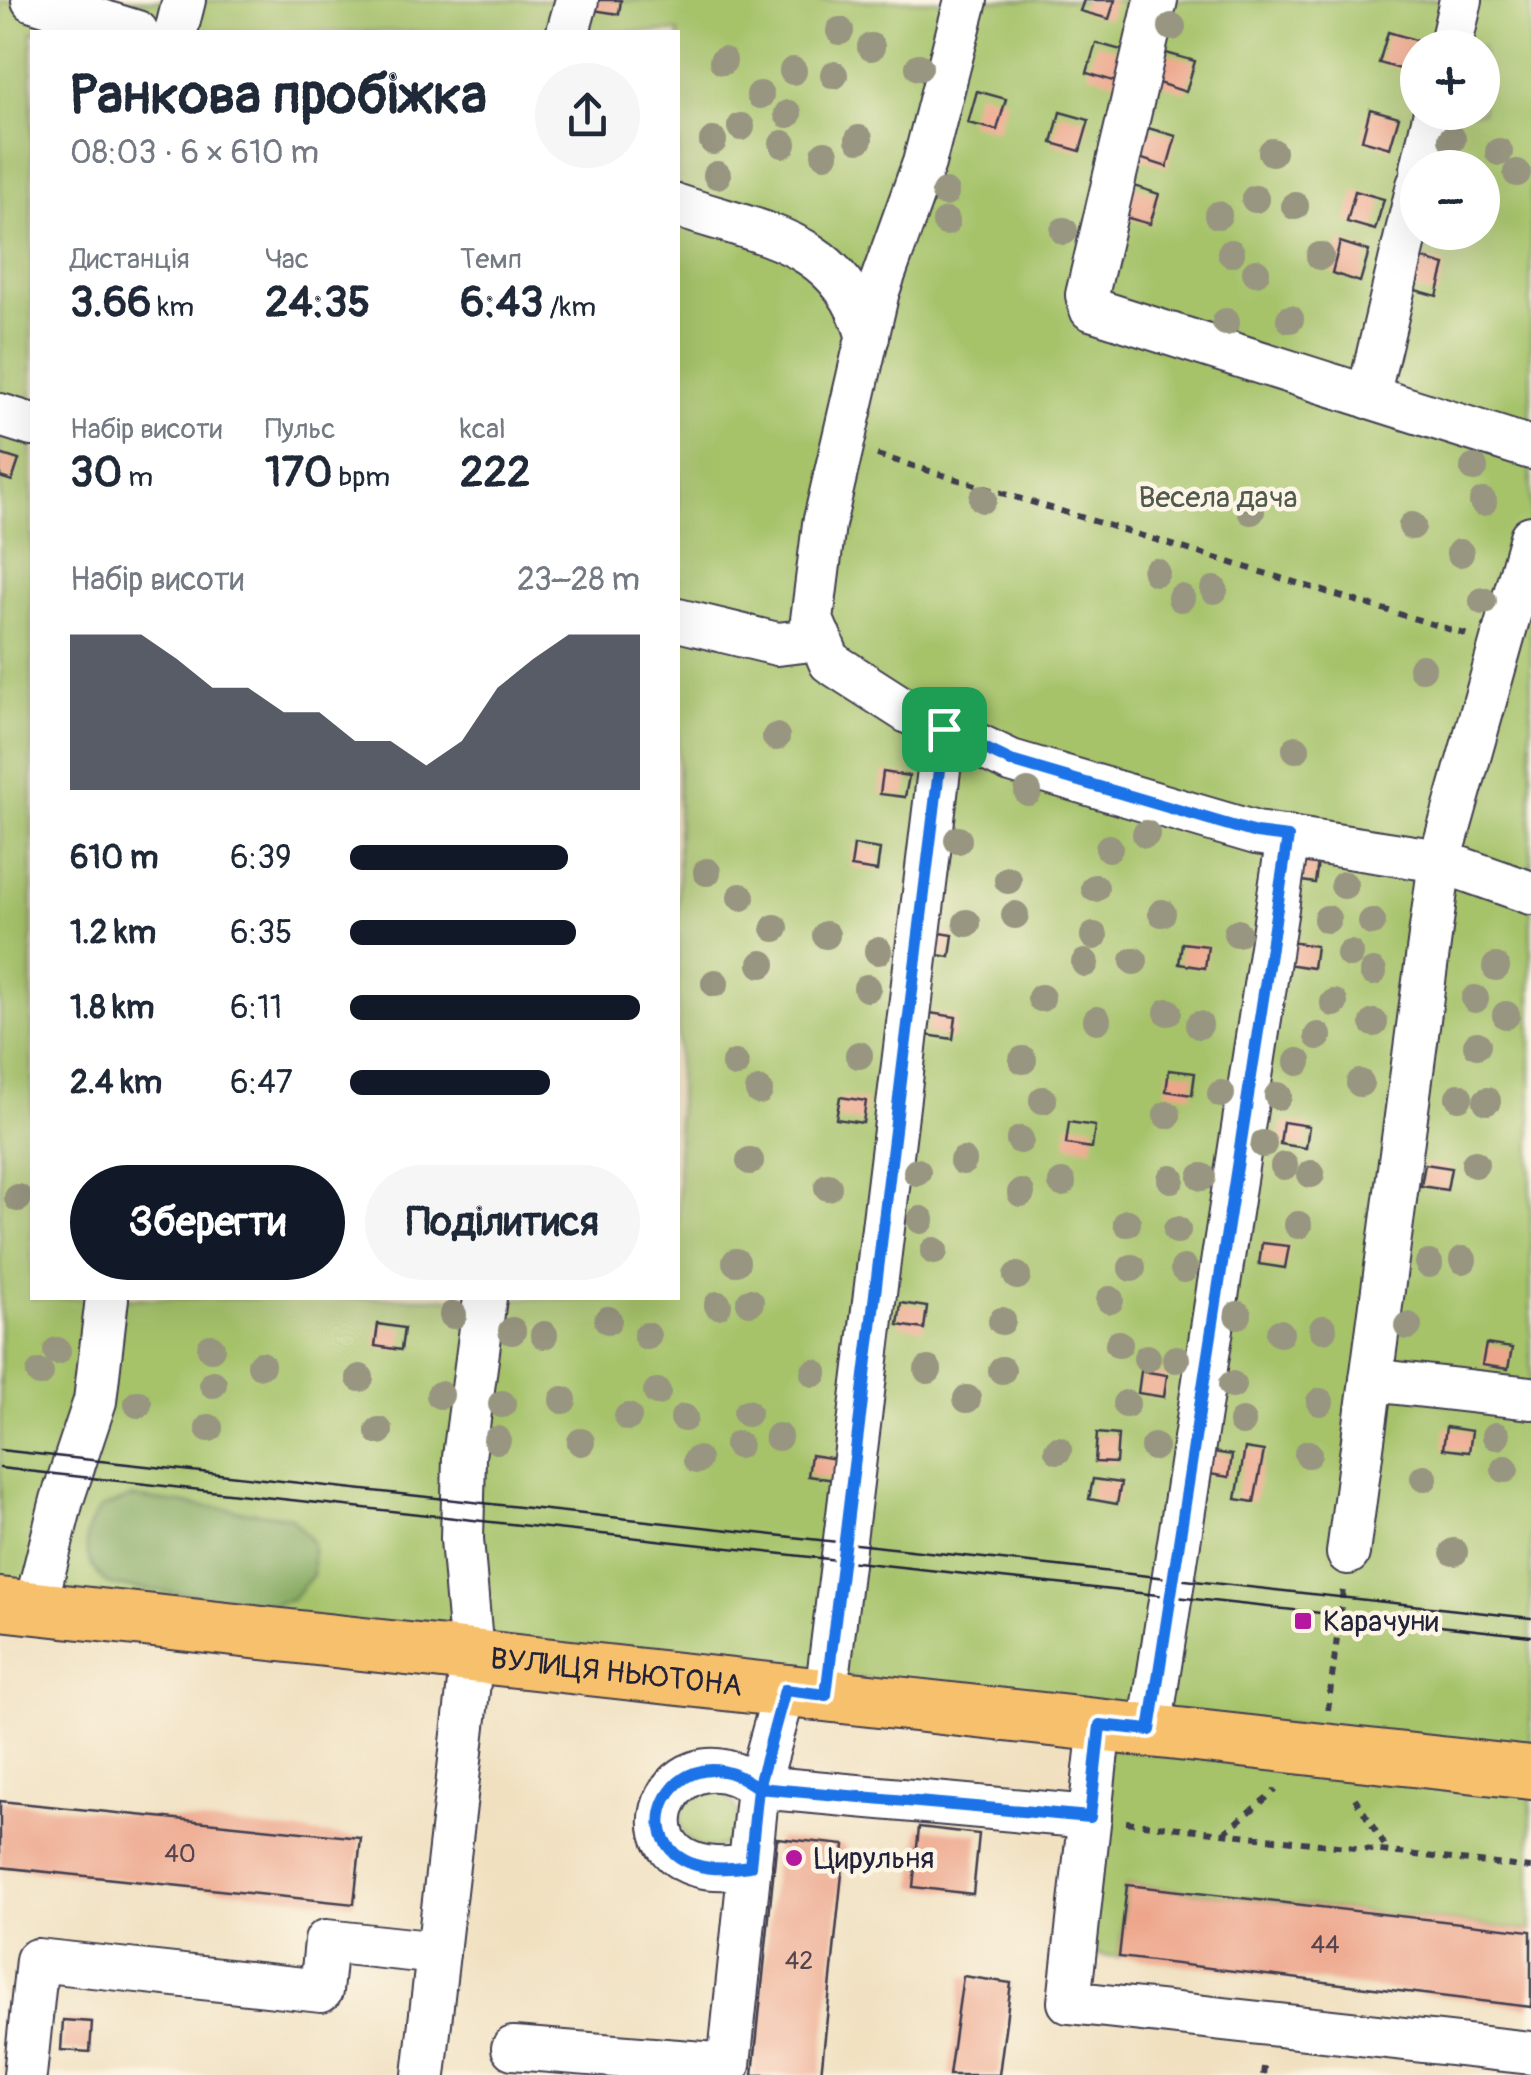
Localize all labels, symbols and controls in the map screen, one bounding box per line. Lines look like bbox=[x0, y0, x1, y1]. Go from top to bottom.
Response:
map controls bbox=[1400, 30, 1500, 250]
button: + bbox=[1400, 30, 1500, 130]
text: Ранкова пробіжка bbox=[70, 61, 487, 130]
button: share bbox=[535, 63, 640, 168]
text: 08:03 · 6 × 610 m bbox=[70, 133, 319, 173]
button: − bbox=[1400, 150, 1500, 250]
text: Дистанція bbox=[70, 242, 190, 277]
text: Час bbox=[265, 242, 309, 277]
text: Темп bbox=[460, 242, 522, 277]
text: 3.66 bbox=[70, 277, 152, 329]
text: 24:35 bbox=[265, 277, 370, 329]
text: 6:43 bbox=[460, 277, 543, 329]
text: km bbox=[152, 290, 194, 325]
text: /km bbox=[543, 290, 596, 325]
text: Набір висоти bbox=[70, 412, 222, 447]
text: Пульс bbox=[265, 412, 336, 447]
text: kcal bbox=[460, 412, 506, 447]
text: 30 bbox=[70, 447, 122, 499]
text: 170 bbox=[265, 447, 332, 499]
text: 222 bbox=[460, 447, 530, 499]
text: m bbox=[122, 460, 153, 495]
text: bpm bbox=[332, 460, 390, 495]
park label: Весела дача bbox=[1138, 479, 1298, 516]
text: Набір висоти bbox=[70, 560, 244, 600]
text: 23–28 m bbox=[517, 560, 640, 600]
pin bbox=[902, 687, 987, 772]
icon: arrive bbox=[917, 702, 972, 757]
text: 610 m bbox=[70, 838, 158, 878]
text: 6:39 bbox=[230, 838, 292, 878]
text: 1.2 km bbox=[70, 913, 156, 953]
text: 6:35 bbox=[230, 913, 292, 953]
text: 1.8 km bbox=[70, 988, 154, 1028]
text: 6:11 bbox=[230, 988, 282, 1028]
text: 2.4 km bbox=[70, 1063, 162, 1103]
text: 6:47 bbox=[230, 1063, 293, 1103]
button: Зберегти bbox=[70, 1165, 345, 1280]
button: Поділитися bbox=[365, 1165, 640, 1280]
place label: Карачуни bbox=[1323, 1603, 1439, 1640]
marker: Карачуни bbox=[1292, 1610, 1314, 1632]
street label: ВУЛИЦЯ НЬЮТОНА bbox=[488, 1640, 744, 1705]
house number: 40 bbox=[164, 1839, 196, 1870]
place label: Цирульня bbox=[814, 1840, 934, 1877]
marker: Цирульня bbox=[783, 1847, 805, 1869]
house number: 44 bbox=[1310, 1930, 1340, 1961]
house number: 42 bbox=[785, 1946, 813, 1977]

